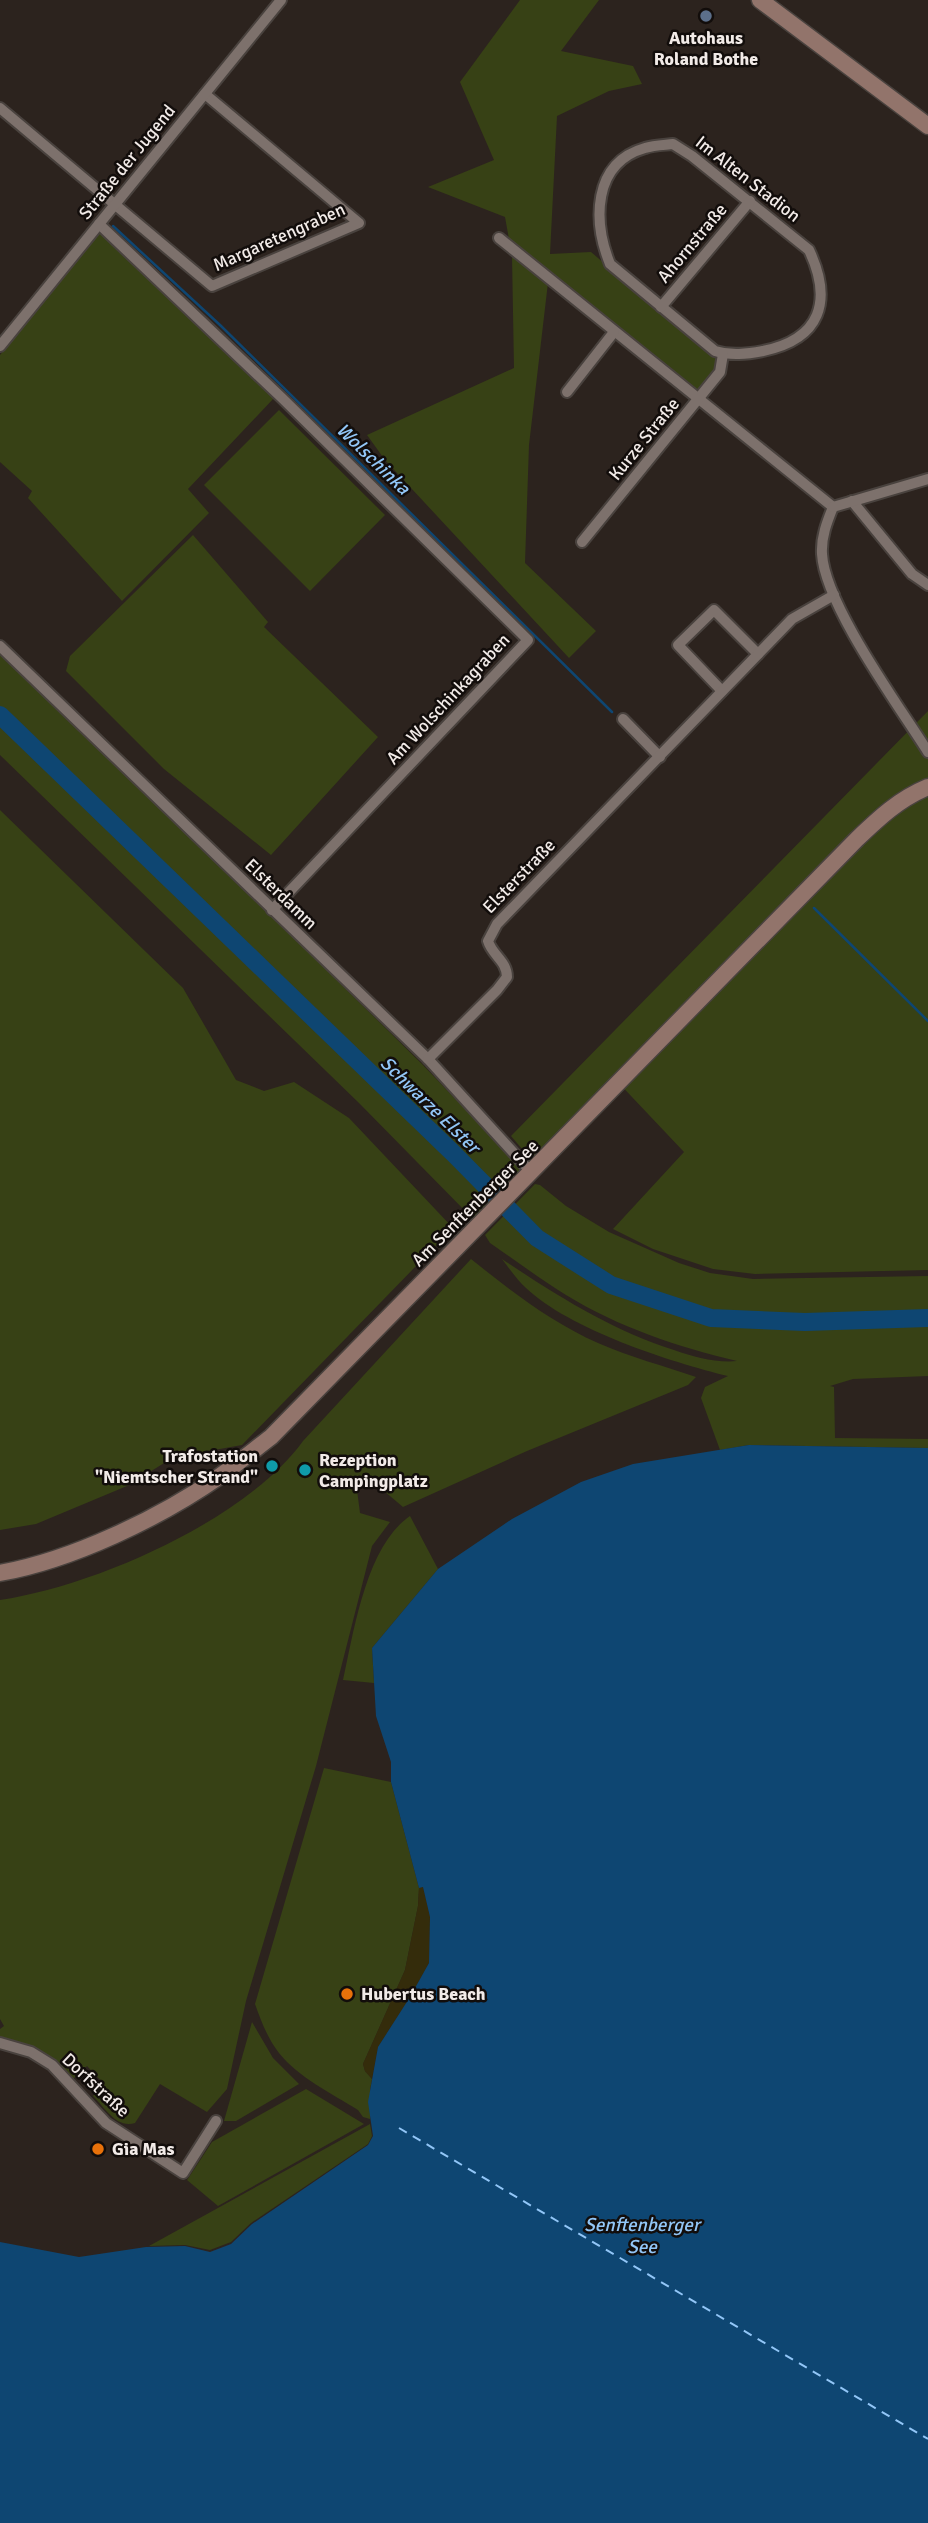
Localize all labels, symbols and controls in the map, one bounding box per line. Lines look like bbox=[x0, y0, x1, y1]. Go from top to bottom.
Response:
marker: Autohaus Roland Bothe bbox=[698, 8, 714, 24]
place label: Autohaus Roland Bothe bbox=[654, 27, 758, 70]
street label: Straße der Jugend bbox=[74, 100, 180, 224]
street label: Im Alten Stadion bbox=[691, 131, 805, 227]
street label: Margaretengraben bbox=[209, 198, 349, 276]
street label: Ahornstraße bbox=[652, 199, 732, 287]
street label: Kurze Straße bbox=[604, 393, 684, 485]
water label: Wolschinka bbox=[331, 418, 416, 501]
street label: Am Wolschinkagraben bbox=[382, 629, 514, 769]
street label: Elsterstraße bbox=[478, 834, 560, 918]
street label: Elsterdamm bbox=[240, 854, 322, 934]
water label: Schwarze Elster bbox=[375, 1051, 487, 1161]
street label: Am Senftenberger See bbox=[407, 1135, 543, 1271]
place label: Trafostation "Niemtscher Strand" bbox=[95, 1445, 258, 1488]
place label: Rezeption Campingplatz bbox=[319, 1449, 428, 1492]
marker: Trafostation "Niemtscher Strand" bbox=[264, 1458, 280, 1474]
marker: Rezeption Campingplatz bbox=[297, 1462, 313, 1478]
place label: Hubertus Beach bbox=[361, 1983, 486, 2005]
marker: Hubertus Beach bbox=[339, 1986, 355, 2002]
street label: Dorfstraße bbox=[58, 2048, 134, 2122]
place label: Gia Mas bbox=[112, 2138, 175, 2160]
marker: Gia Mas bbox=[90, 2141, 106, 2157]
water label: Senftenberger See bbox=[584, 2213, 703, 2259]

